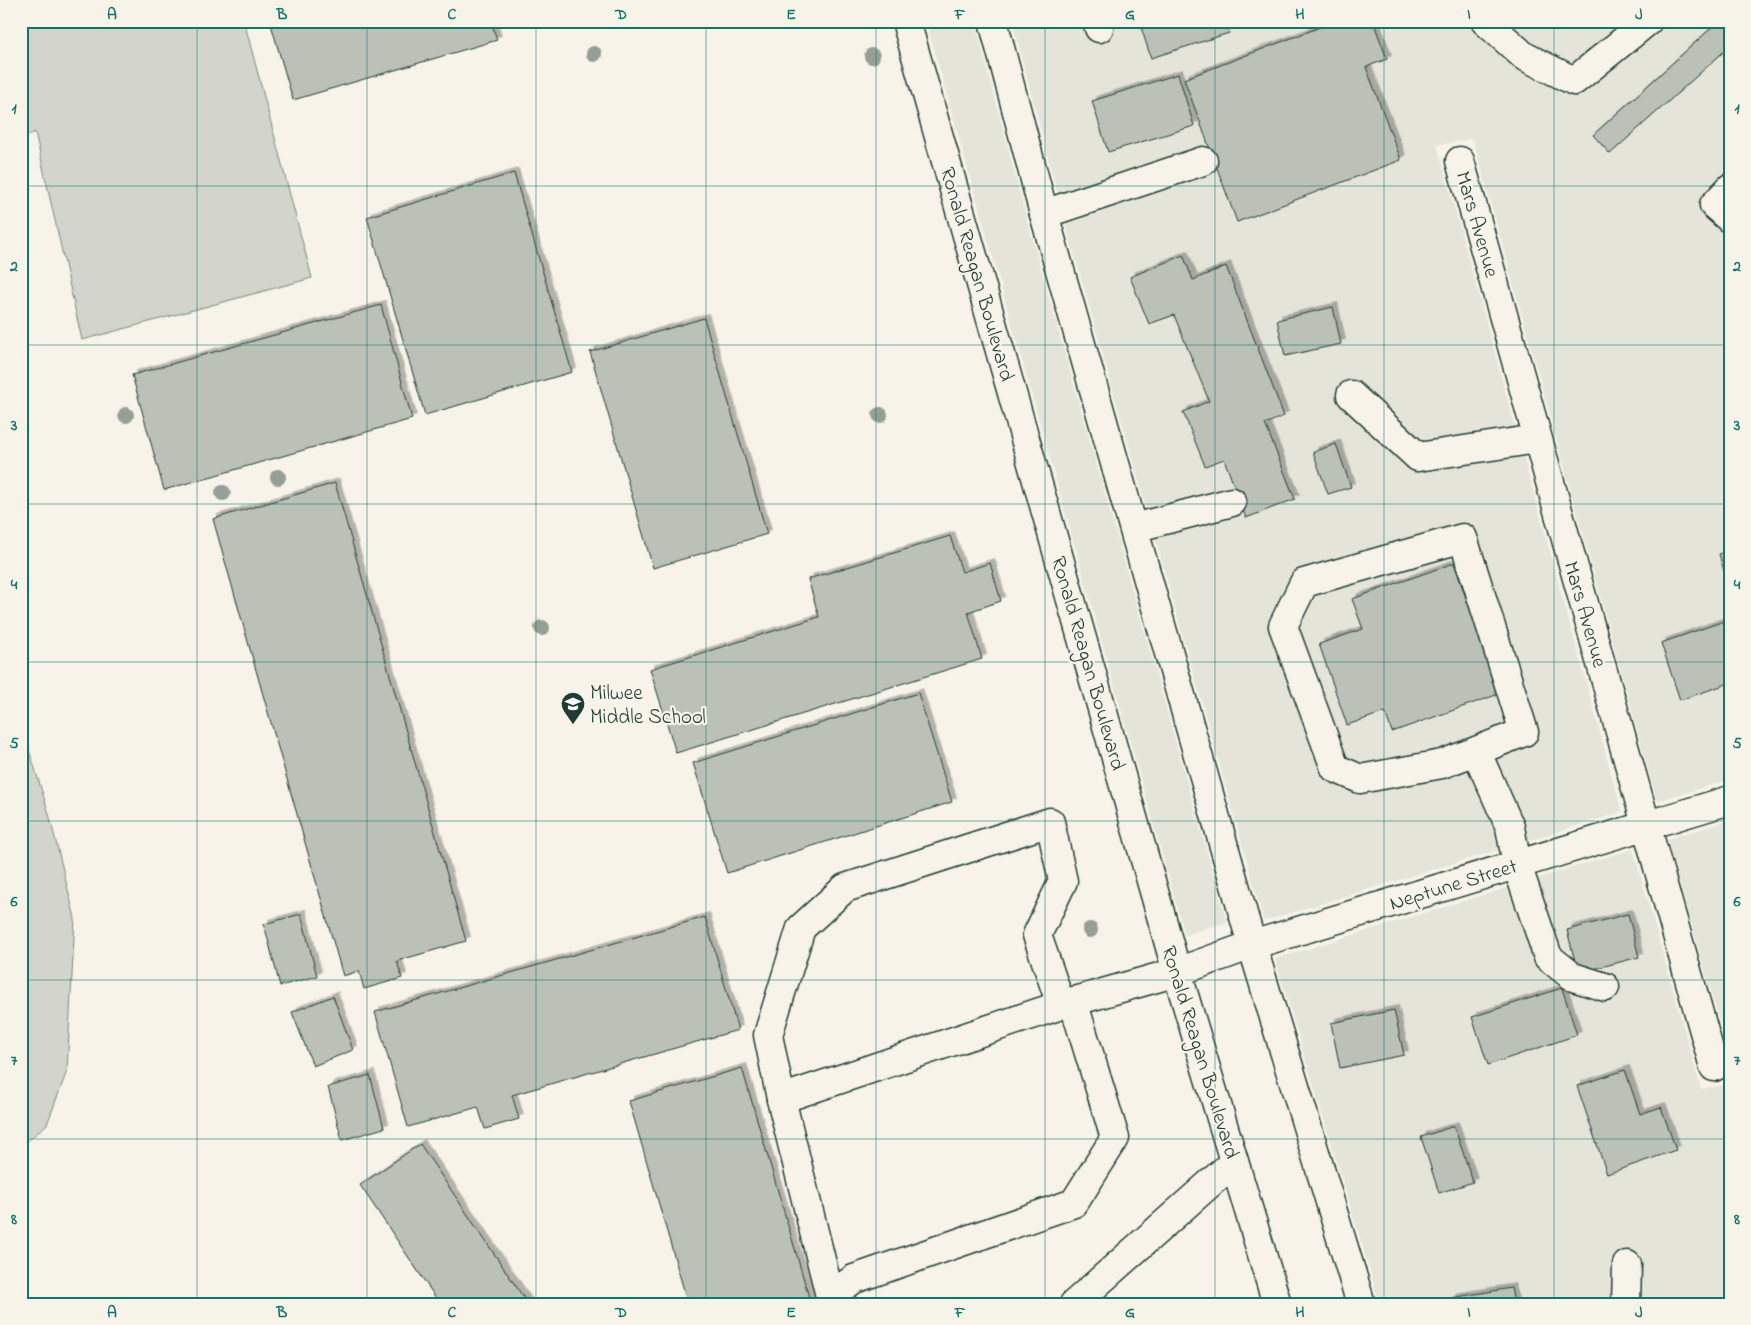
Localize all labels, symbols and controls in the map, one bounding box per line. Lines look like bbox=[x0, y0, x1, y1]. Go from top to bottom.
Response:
text: A bbox=[107, 3, 117, 27]
text: B bbox=[276, 3, 288, 27]
text: C bbox=[448, 3, 457, 27]
text: D bbox=[614, 3, 627, 27]
text: E bbox=[786, 3, 796, 27]
text: F bbox=[954, 3, 966, 27]
text: G bbox=[1125, 3, 1135, 27]
text: H bbox=[1295, 3, 1305, 27]
text: I bbox=[1467, 3, 1471, 27]
text: J bbox=[1635, 3, 1643, 27]
text: 1 bbox=[11, 97, 17, 121]
text: 1 bbox=[1734, 97, 1740, 121]
street label: Ronald Reagan Boulevard bbox=[929, 164, 1021, 386]
street label: Mars Avenue bbox=[1447, 168, 1506, 282]
text: 2 bbox=[9, 255, 18, 279]
text: 2 bbox=[1732, 255, 1741, 279]
text: 3 bbox=[10, 414, 18, 438]
text: 3 bbox=[1733, 414, 1741, 438]
street label: Ronald Reagan Boulevard bbox=[1040, 553, 1132, 775]
street label: Mars Avenue bbox=[1555, 558, 1614, 672]
text: 4 bbox=[10, 573, 18, 597]
text: 4 bbox=[1733, 573, 1741, 597]
place label: Milwee Middle School bbox=[590, 679, 706, 733]
school or university icon: Milwee Middle School bbox=[560, 691, 586, 725]
text: 5 bbox=[9, 732, 19, 756]
text: 5 bbox=[1732, 732, 1742, 756]
street label: Neptune Street bbox=[1386, 852, 1521, 920]
text: 6 bbox=[9, 890, 18, 914]
text: 6 bbox=[1732, 890, 1741, 914]
street label: Ronald Reagan Boulevard bbox=[1150, 942, 1246, 1164]
text: 7 bbox=[11, 1049, 18, 1073]
text: 7 bbox=[1734, 1049, 1741, 1073]
text: 8 bbox=[10, 1208, 17, 1232]
text: 8 bbox=[1733, 1208, 1740, 1232]
text: A bbox=[107, 1301, 117, 1325]
text: B bbox=[276, 1301, 288, 1325]
text: C bbox=[448, 1301, 457, 1325]
text: D bbox=[614, 1301, 627, 1325]
text: E bbox=[786, 1301, 796, 1325]
text: F bbox=[954, 1301, 966, 1325]
text: G bbox=[1125, 1301, 1135, 1325]
text: H bbox=[1295, 1301, 1305, 1325]
text: I bbox=[1467, 1301, 1471, 1325]
text: J bbox=[1635, 1301, 1643, 1325]

